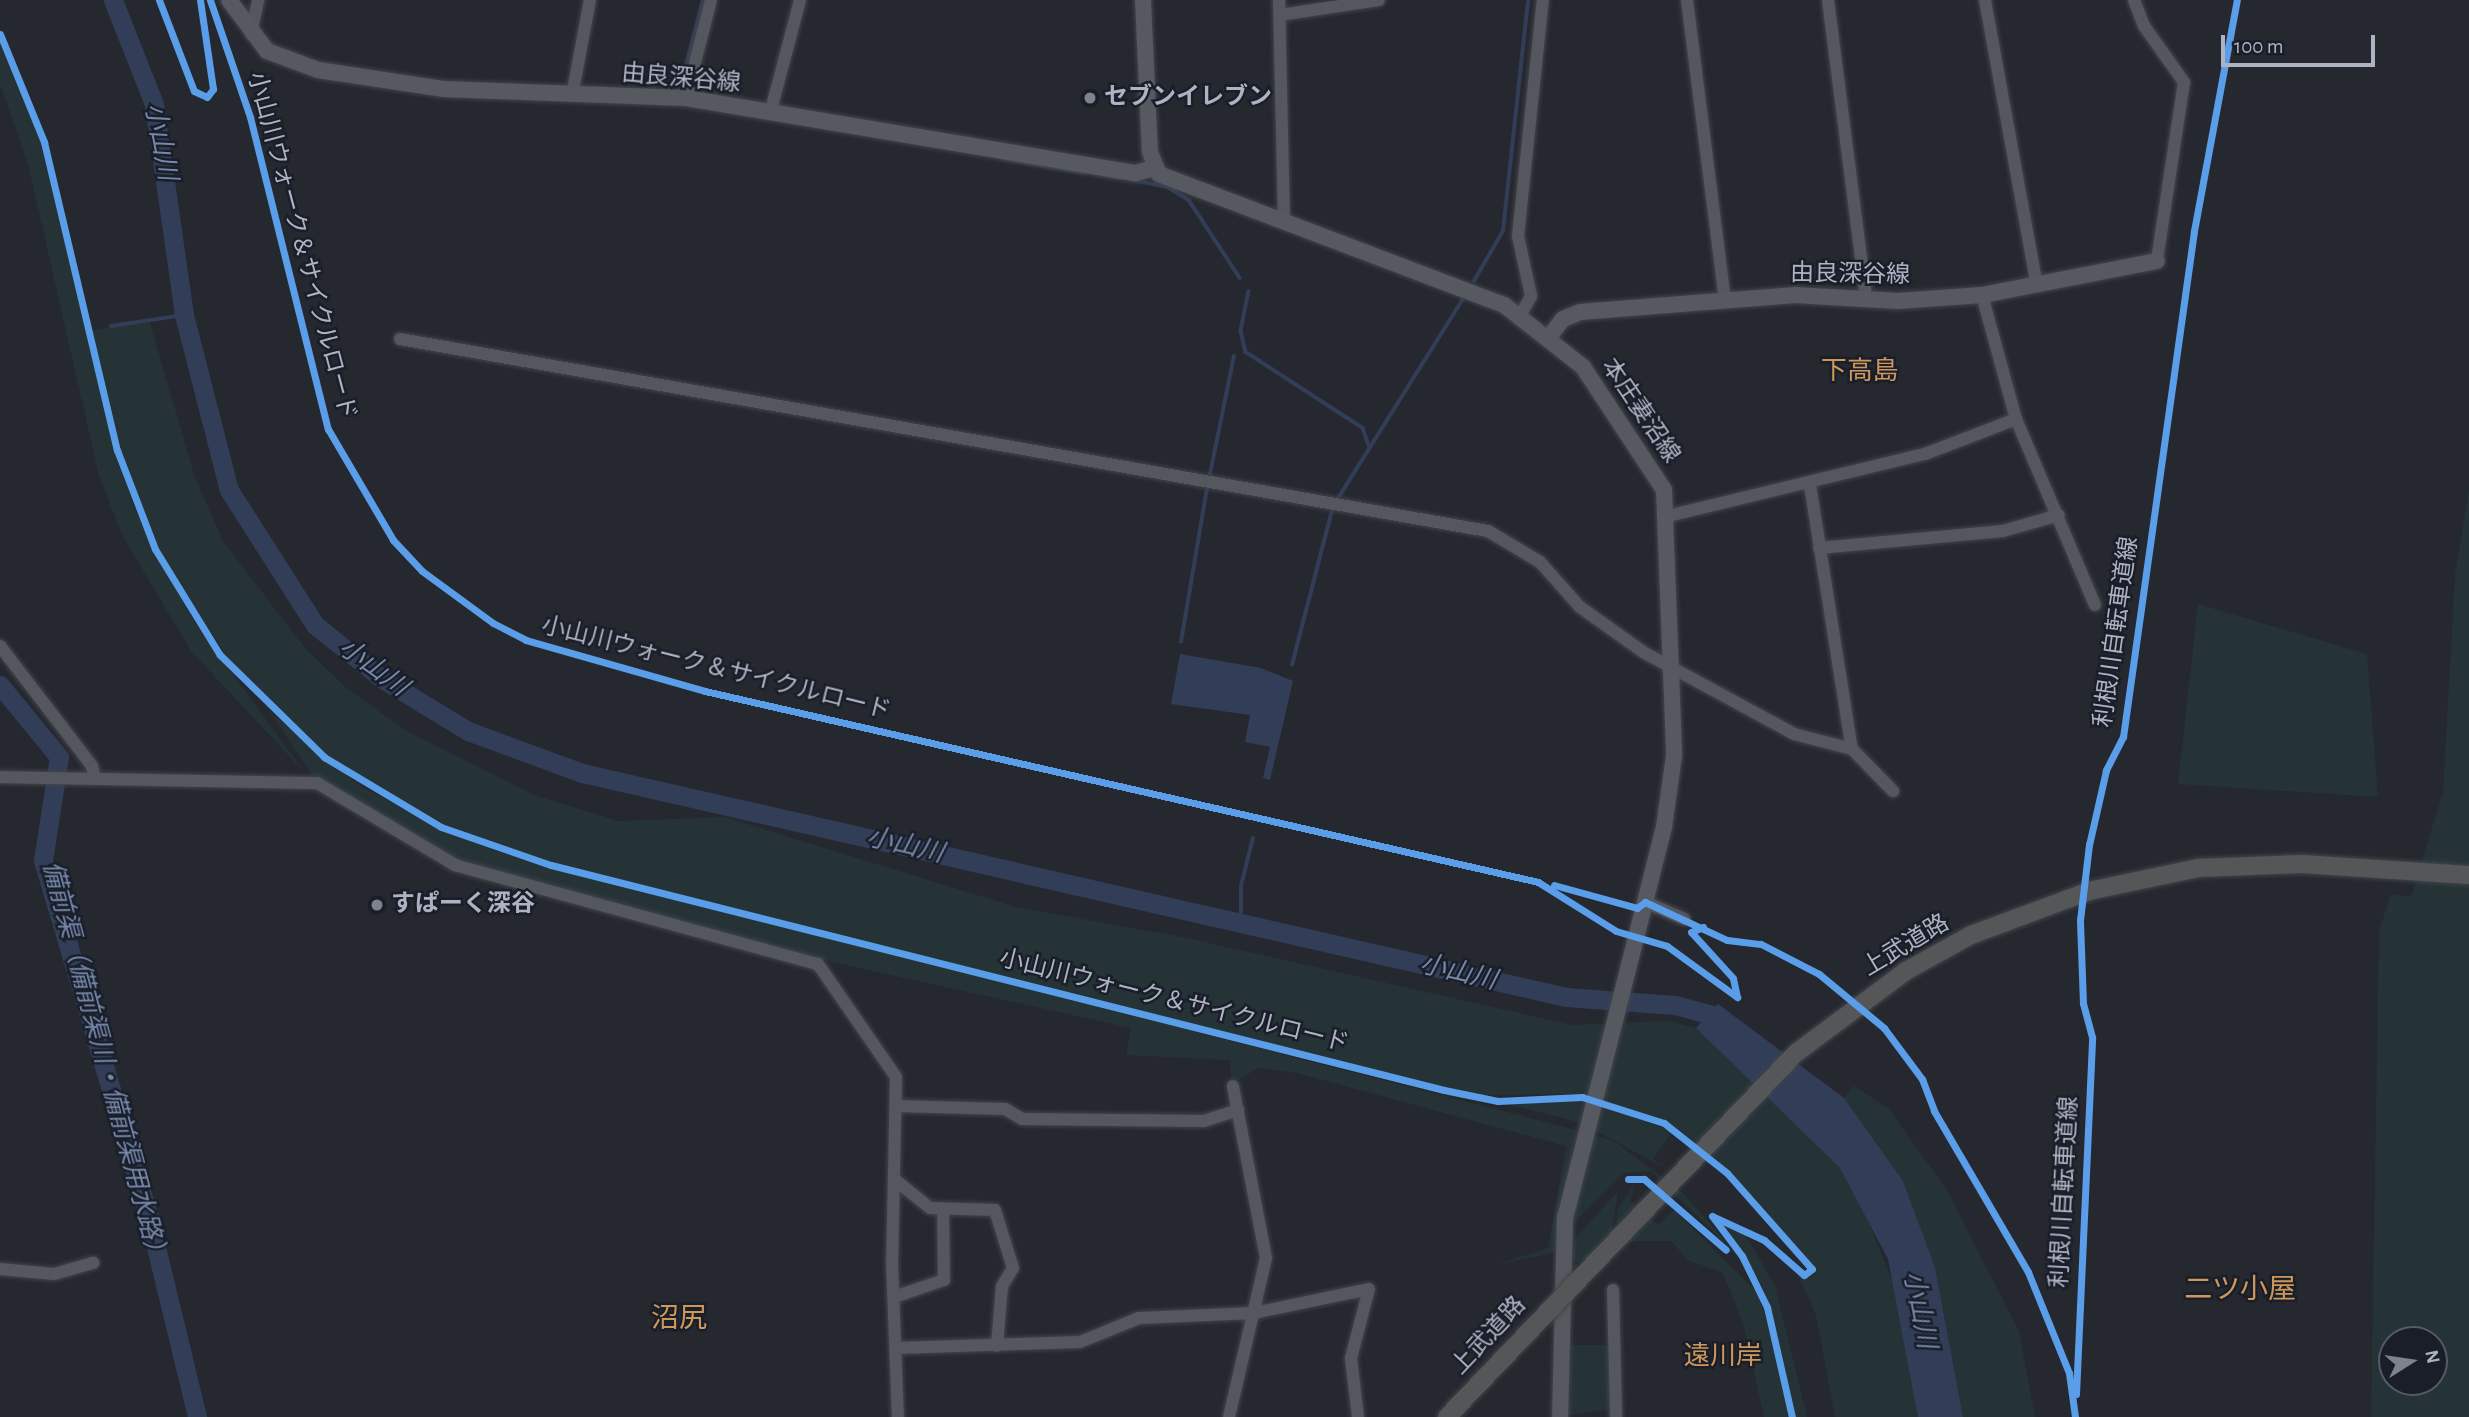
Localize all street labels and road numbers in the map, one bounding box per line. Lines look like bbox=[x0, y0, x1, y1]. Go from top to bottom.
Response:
street label: 由良深谷線 bbox=[620, 59, 742, 99]
street label: 小山川ウォーク＆サイクルロード bbox=[241, 68, 361, 424]
street label: 由良深谷線 bbox=[1790, 260, 1910, 290]
street label: 本庄妻沼線 bbox=[1595, 353, 1685, 469]
street label: 利根川自転車道線 bbox=[2089, 535, 2145, 729]
street label: 小山川ウォーク＆サイクルロード bbox=[538, 611, 894, 727]
street label: 上武道路 bbox=[1857, 909, 1955, 983]
street label: 小山川ウォーク＆サイクルロード bbox=[996, 944, 1352, 1060]
street label: 利根川自転車道線 bbox=[2046, 1095, 2084, 1289]
street label: 上武道路 bbox=[1446, 1291, 1532, 1381]

